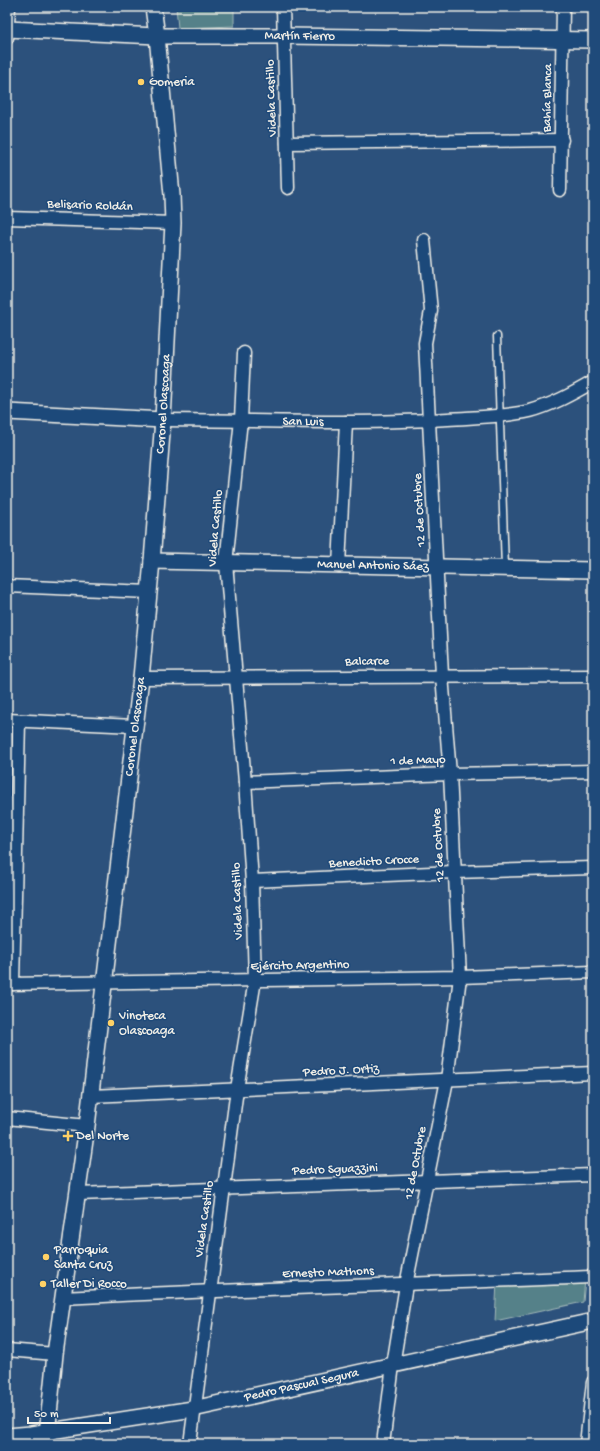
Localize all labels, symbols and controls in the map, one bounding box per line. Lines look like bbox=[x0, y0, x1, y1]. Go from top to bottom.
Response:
street label: Martín Fierro bbox=[265, 29, 335, 44]
street label: Videla Castillo bbox=[263, 59, 281, 138]
street label: Bahía Blanca bbox=[540, 63, 556, 133]
place label: Gomeria bbox=[149, 75, 195, 90]
marker: Gomeria bbox=[136, 77, 146, 87]
street label: Belisario Roldán bbox=[46, 197, 134, 215]
street label: Coronel Olascoaga bbox=[153, 353, 174, 454]
street label: San Luis bbox=[282, 414, 325, 429]
street label: 12 de Octubre bbox=[411, 472, 429, 548]
street label: Videla Castillo bbox=[205, 489, 227, 568]
street label: Manuel Antonio Sáez bbox=[317, 557, 430, 574]
street label: Balcarce bbox=[344, 654, 389, 670]
street label: Coronel Olascoaga bbox=[122, 675, 149, 777]
street label: 1 de Mayo bbox=[389, 753, 446, 769]
street label: 12 de Octubre bbox=[430, 807, 448, 883]
street label: Benedicto Crocce bbox=[328, 852, 420, 872]
street label: Videla Castillo bbox=[229, 862, 247, 941]
street label: Ejército Argentino bbox=[250, 958, 350, 974]
place label: Vinoteca Olascoaga bbox=[118, 1009, 175, 1039]
marker: Vinoteca Olascoaga bbox=[106, 1018, 116, 1028]
street label: Pedro J. Ortiz bbox=[302, 1061, 381, 1081]
street label: 12 de Octubre bbox=[401, 1125, 430, 1202]
place label: Del Norte bbox=[75, 1129, 129, 1144]
marker: Del Norte bbox=[63, 1131, 73, 1141]
street label: Pedro Sguazzini bbox=[291, 1161, 378, 1179]
street label: Videla Castillo bbox=[192, 1179, 218, 1259]
place label: Parroquia Santa Cruz bbox=[53, 1243, 114, 1273]
marker: Parroquia Santa Cruz bbox=[41, 1252, 51, 1262]
street label: Ernesto Mathons bbox=[282, 1264, 375, 1282]
place label: Taller Di Rocco bbox=[50, 1277, 127, 1292]
marker: Taller Di Rocco bbox=[38, 1279, 48, 1289]
street label: Pedro Pascual Segura bbox=[242, 1365, 361, 1405]
scale bar bbox=[28, 1399, 110, 1425]
text: 50 m bbox=[34, 1408, 59, 1422]

